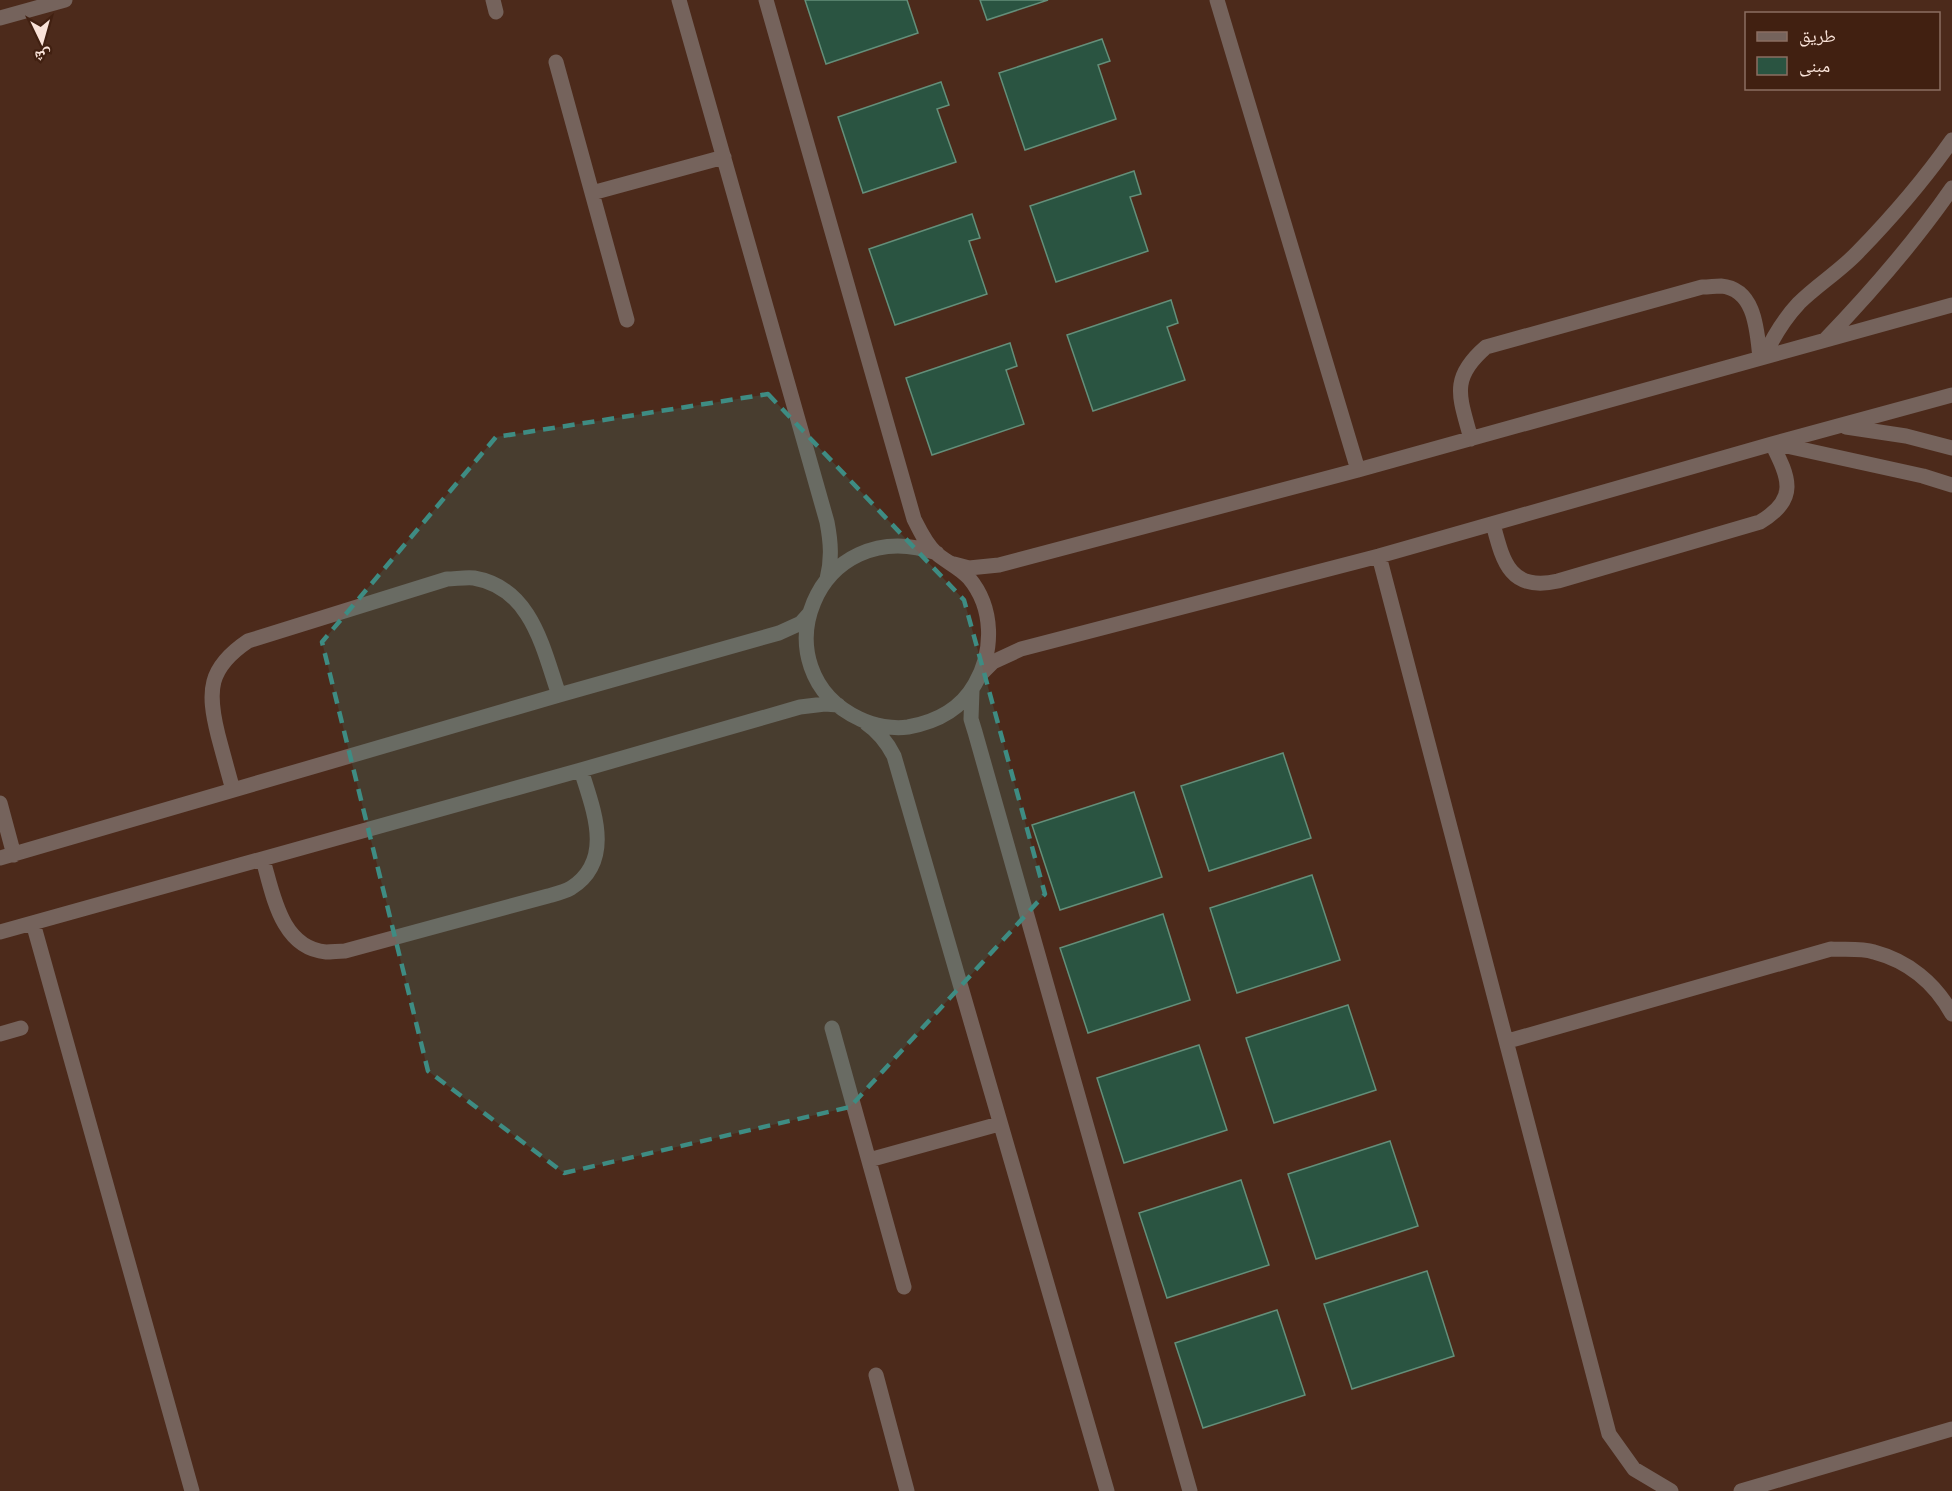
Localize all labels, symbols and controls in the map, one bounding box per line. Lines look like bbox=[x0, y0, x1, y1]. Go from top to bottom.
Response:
north arrow bbox=[12, 12, 72, 72]
legend bbox=[1745, 12, 1940, 90]
text: طريق bbox=[1799, 25, 1836, 47]
text: ش bbox=[34, 46, 53, 67]
text: مبنى bbox=[1799, 55, 1830, 77]

